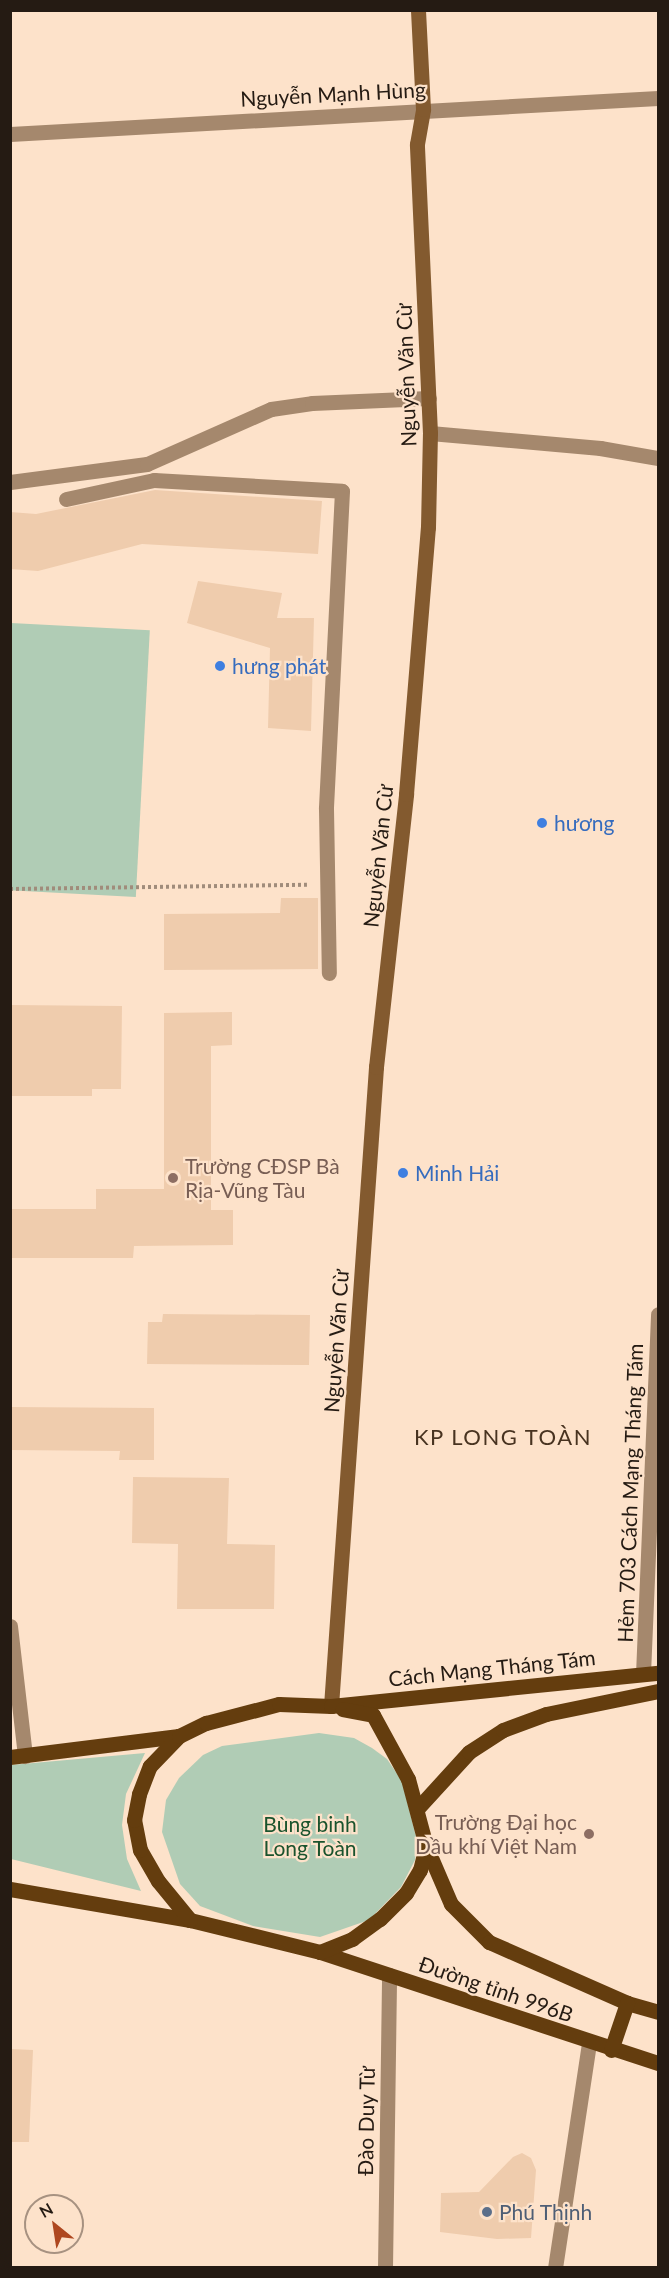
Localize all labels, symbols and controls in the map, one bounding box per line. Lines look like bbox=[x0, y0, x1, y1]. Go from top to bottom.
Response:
street label: Nguyễn Mạnh Hùng bbox=[240, 77, 426, 111]
street label: Nguyễn Văn Cừ bbox=[391, 302, 421, 448]
place label: hưng phát bbox=[232, 653, 326, 679]
marker: hưng phát bbox=[213, 659, 227, 673]
street label: Nguyễn Văn Cừ bbox=[358, 783, 398, 929]
place label: hương bbox=[554, 810, 614, 836]
marker: hương bbox=[535, 816, 549, 830]
place label: Trường CĐSP Bà Rịa-Vũng Tàu bbox=[185, 1153, 340, 1203]
place label: Minh Hải bbox=[415, 1160, 499, 1186]
marker: Minh Hải bbox=[396, 1166, 410, 1180]
marker: Trường CĐSP Bà Rịa-Vũng Tàu bbox=[166, 1171, 180, 1185]
street label: Nguyễn Văn Cừ bbox=[318, 1268, 354, 1414]
street label: Hẻm 703 Cách Mạng Tháng Tám bbox=[612, 1342, 648, 1644]
district label: KP LONG TOÀN bbox=[413, 1424, 593, 1450]
street label: Cách Mạng Tháng Tám bbox=[387, 1645, 597, 1691]
place label: Trường Đại học Dầu khí Việt Nam bbox=[414, 1809, 577, 1859]
park label: Bùng binh Long Toàn bbox=[263, 1811, 357, 1861]
marker: Trường Đại học Dầu khí Việt Nam bbox=[582, 1827, 596, 1841]
street label: Đường tỉnh 996B bbox=[416, 1951, 576, 2027]
street label: Đào Duy Từ bbox=[352, 2065, 380, 2177]
north arrow bbox=[24, 2194, 84, 2254]
text: N bbox=[36, 2198, 56, 2221]
place label: Phú Thịnh bbox=[499, 2199, 593, 2225]
marker: Phú Thịnh bbox=[480, 2205, 494, 2219]

